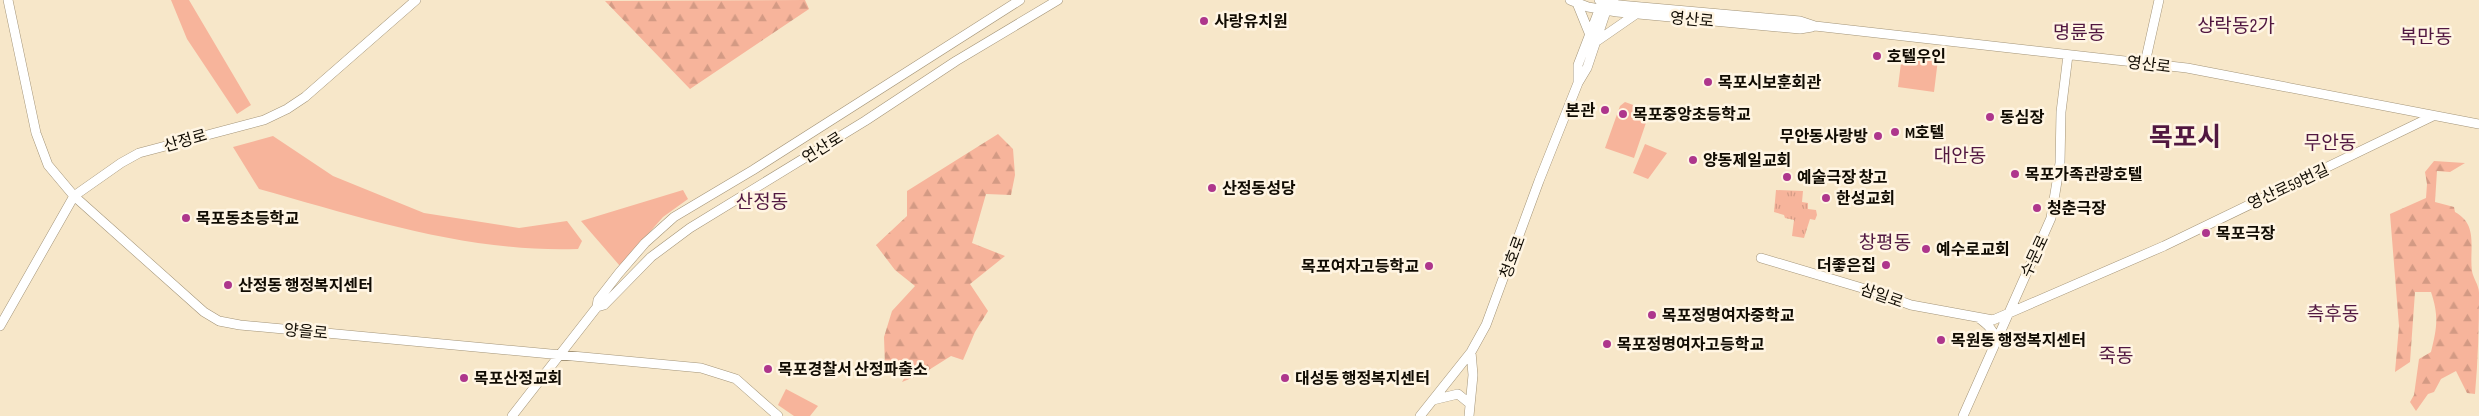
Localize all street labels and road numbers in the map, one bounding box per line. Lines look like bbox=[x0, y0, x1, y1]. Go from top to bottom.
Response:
street label: 영산로 bbox=[1669, 9, 1715, 32]
street label: 영산로 bbox=[2126, 53, 2172, 78]
street label: 산정로 bbox=[162, 126, 210, 157]
street label: 연산로 bbox=[799, 128, 847, 168]
street label: 영산로59번길 bbox=[2245, 160, 2332, 214]
street label: 수문로 bbox=[2017, 232, 2053, 281]
street label: 청호로 bbox=[1497, 233, 1530, 282]
street label: 삼일로 bbox=[1858, 280, 1906, 313]
street label: 양을로 bbox=[283, 321, 329, 344]

